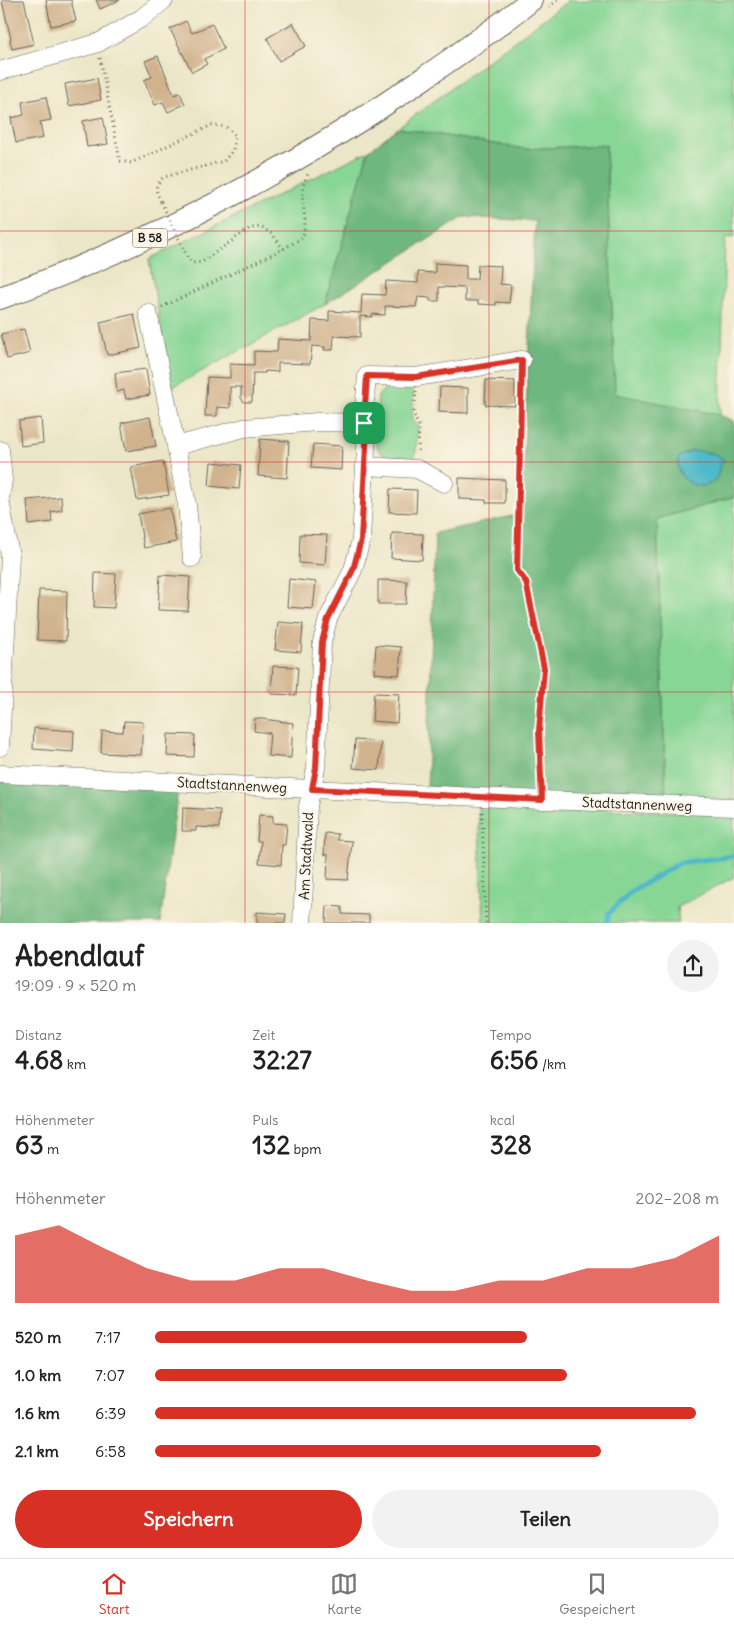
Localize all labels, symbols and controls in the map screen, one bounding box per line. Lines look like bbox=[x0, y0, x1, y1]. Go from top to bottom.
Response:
road number: B 58 bbox=[132, 228, 168, 248]
pin bbox=[343, 402, 385, 444]
icon: arrive bbox=[350, 409, 378, 437]
street label: Stadtstannenweg bbox=[176, 773, 288, 797]
street label: Stadtstannenweg bbox=[582, 793, 692, 815]
street label: Am Stadtwald bbox=[295, 812, 317, 900]
text: Abendlauf bbox=[15, 938, 144, 974]
button: share bbox=[667, 940, 719, 992]
text: 19:09 · 9 × 520 m bbox=[15, 975, 136, 995]
text: Distanz bbox=[15, 1026, 62, 1044]
text: Zeit bbox=[252, 1026, 275, 1044]
text: Tempo bbox=[490, 1026, 532, 1044]
text: 4.68 bbox=[15, 1044, 63, 1076]
text: 32:27 bbox=[252, 1044, 312, 1076]
text: 6:56 bbox=[490, 1044, 539, 1076]
text: km bbox=[63, 1055, 86, 1073]
text: /km bbox=[539, 1055, 566, 1073]
text: Höhenmeter bbox=[15, 1111, 94, 1129]
text: Puls bbox=[252, 1111, 278, 1129]
text: kcal bbox=[490, 1111, 515, 1129]
text: 63 bbox=[15, 1129, 44, 1161]
text: 132 bbox=[252, 1129, 290, 1161]
text: 328 bbox=[490, 1129, 532, 1161]
text: m bbox=[44, 1140, 59, 1158]
text: bpm bbox=[290, 1140, 321, 1158]
text: Höhenmeter bbox=[15, 1188, 106, 1208]
text: 202–208 m bbox=[635, 1188, 719, 1208]
text: 520 m bbox=[15, 1327, 61, 1347]
text: 7:17 bbox=[95, 1327, 121, 1347]
text: 1.0 km bbox=[15, 1365, 61, 1385]
text: 7:07 bbox=[95, 1365, 125, 1385]
text: 1.6 km bbox=[15, 1403, 60, 1423]
text: 6:39 bbox=[95, 1403, 126, 1423]
text: 2.1 km bbox=[15, 1441, 59, 1461]
text: 6:58 bbox=[95, 1441, 126, 1461]
button: Speichern bbox=[15, 1490, 362, 1548]
button: Teilen bbox=[372, 1490, 719, 1548]
tab: Start bbox=[99, 1570, 130, 1618]
tab: Karte bbox=[327, 1570, 362, 1618]
tab: Gespeichert bbox=[559, 1570, 635, 1618]

